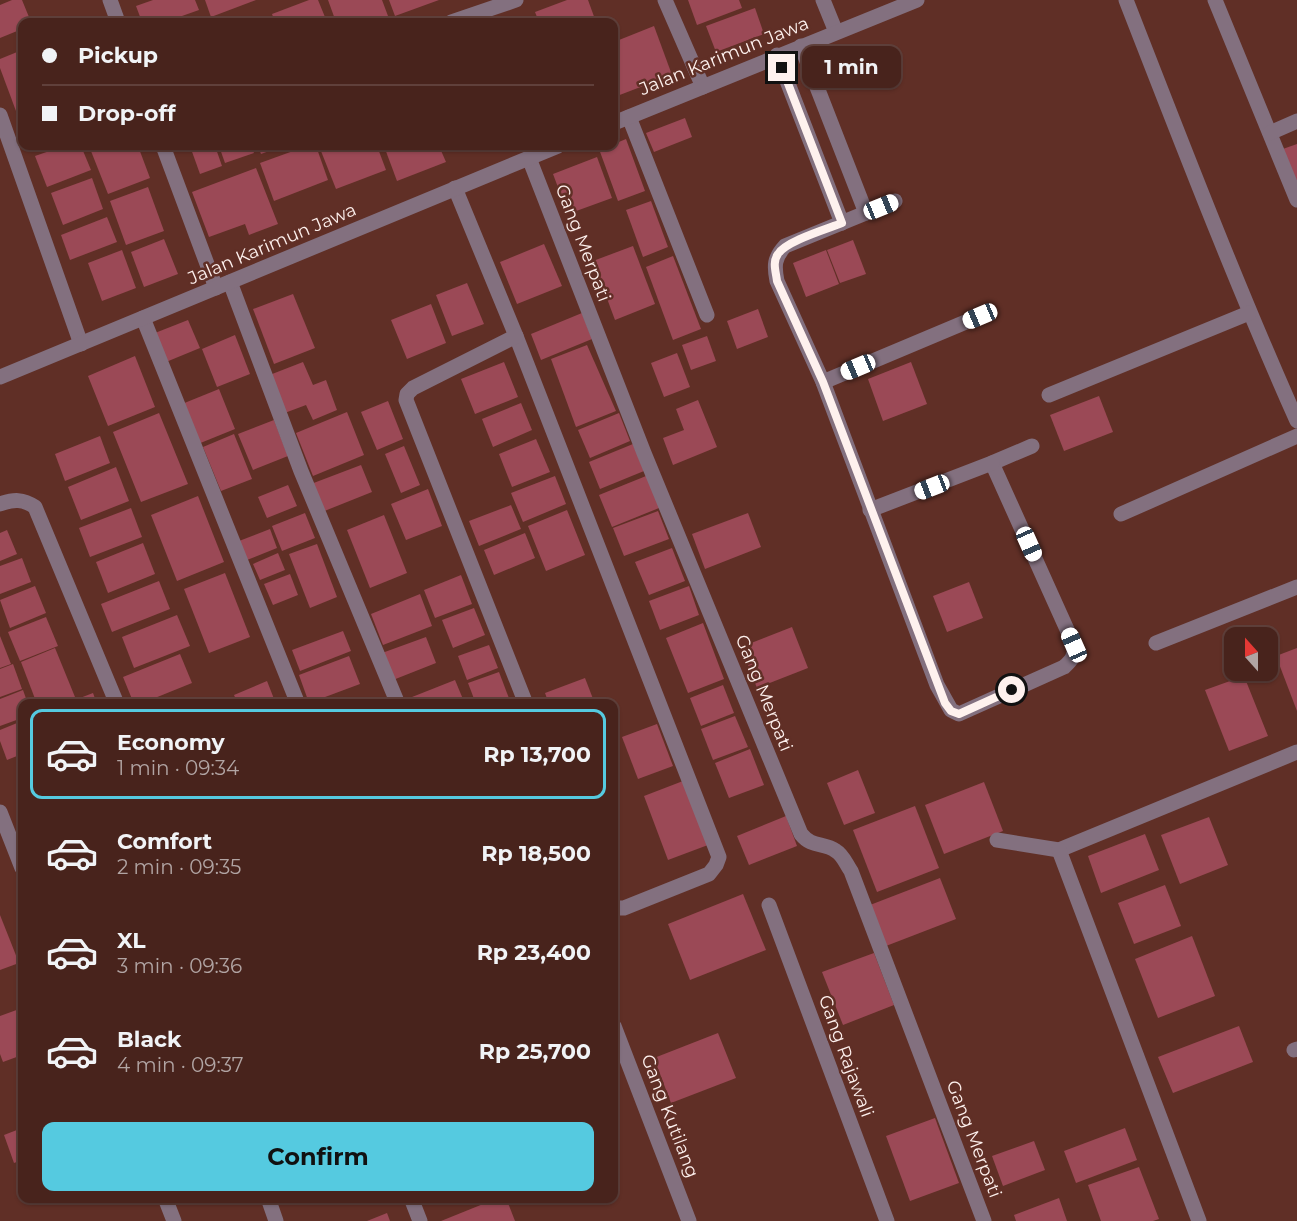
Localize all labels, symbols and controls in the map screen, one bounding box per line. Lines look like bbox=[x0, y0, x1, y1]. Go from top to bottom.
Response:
street label: Jalan Karimun Jawa bbox=[635, 12, 812, 100]
text: Pickup bbox=[78, 42, 158, 69]
callout: 1 min bbox=[803, 47, 902, 89]
route end bbox=[768, 54, 795, 81]
text: 1 min bbox=[824, 55, 879, 79]
text: Drop-off bbox=[78, 100, 176, 127]
street label: Gang Merpati bbox=[551, 181, 615, 305]
car bbox=[861, 192, 901, 222]
street label: Jalan Karimun Jawa bbox=[184, 199, 359, 290]
car bbox=[960, 301, 1000, 331]
car bbox=[838, 352, 878, 382]
car bbox=[912, 472, 952, 502]
car bbox=[1013, 524, 1045, 564]
car bbox=[1058, 625, 1090, 665]
north arrow bbox=[1224, 627, 1278, 681]
map controls bbox=[1224, 627, 1278, 681]
street label: Gang Merpati bbox=[731, 631, 797, 755]
route start bbox=[998, 676, 1025, 703]
icon: car bbox=[45, 727, 99, 781]
text: Economy bbox=[117, 729, 225, 756]
text: Rp 13,700 bbox=[483, 741, 591, 768]
text: 1 min · 09:34 bbox=[117, 756, 239, 780]
icon: car bbox=[45, 826, 99, 880]
text: Comfort bbox=[117, 828, 212, 855]
text: Rp 18,500 bbox=[481, 840, 591, 867]
text: 2 min · 09:35 bbox=[117, 855, 241, 879]
icon: car bbox=[45, 925, 99, 979]
text: XL bbox=[117, 927, 146, 954]
text: Rp 23,400 bbox=[477, 939, 591, 966]
text: 3 min · 09:36 bbox=[117, 954, 242, 978]
street label: Gang Rajawali bbox=[814, 992, 878, 1120]
icon: car bbox=[45, 1024, 99, 1078]
text: Black bbox=[117, 1026, 181, 1053]
text: Rp 25,700 bbox=[479, 1038, 591, 1065]
street label: Gang Kutilang bbox=[636, 1051, 704, 1181]
text: 4 min · 09:37 bbox=[117, 1053, 244, 1077]
street label: Gang Merpati bbox=[942, 1077, 1006, 1201]
button: Confirm bbox=[42, 1122, 594, 1191]

